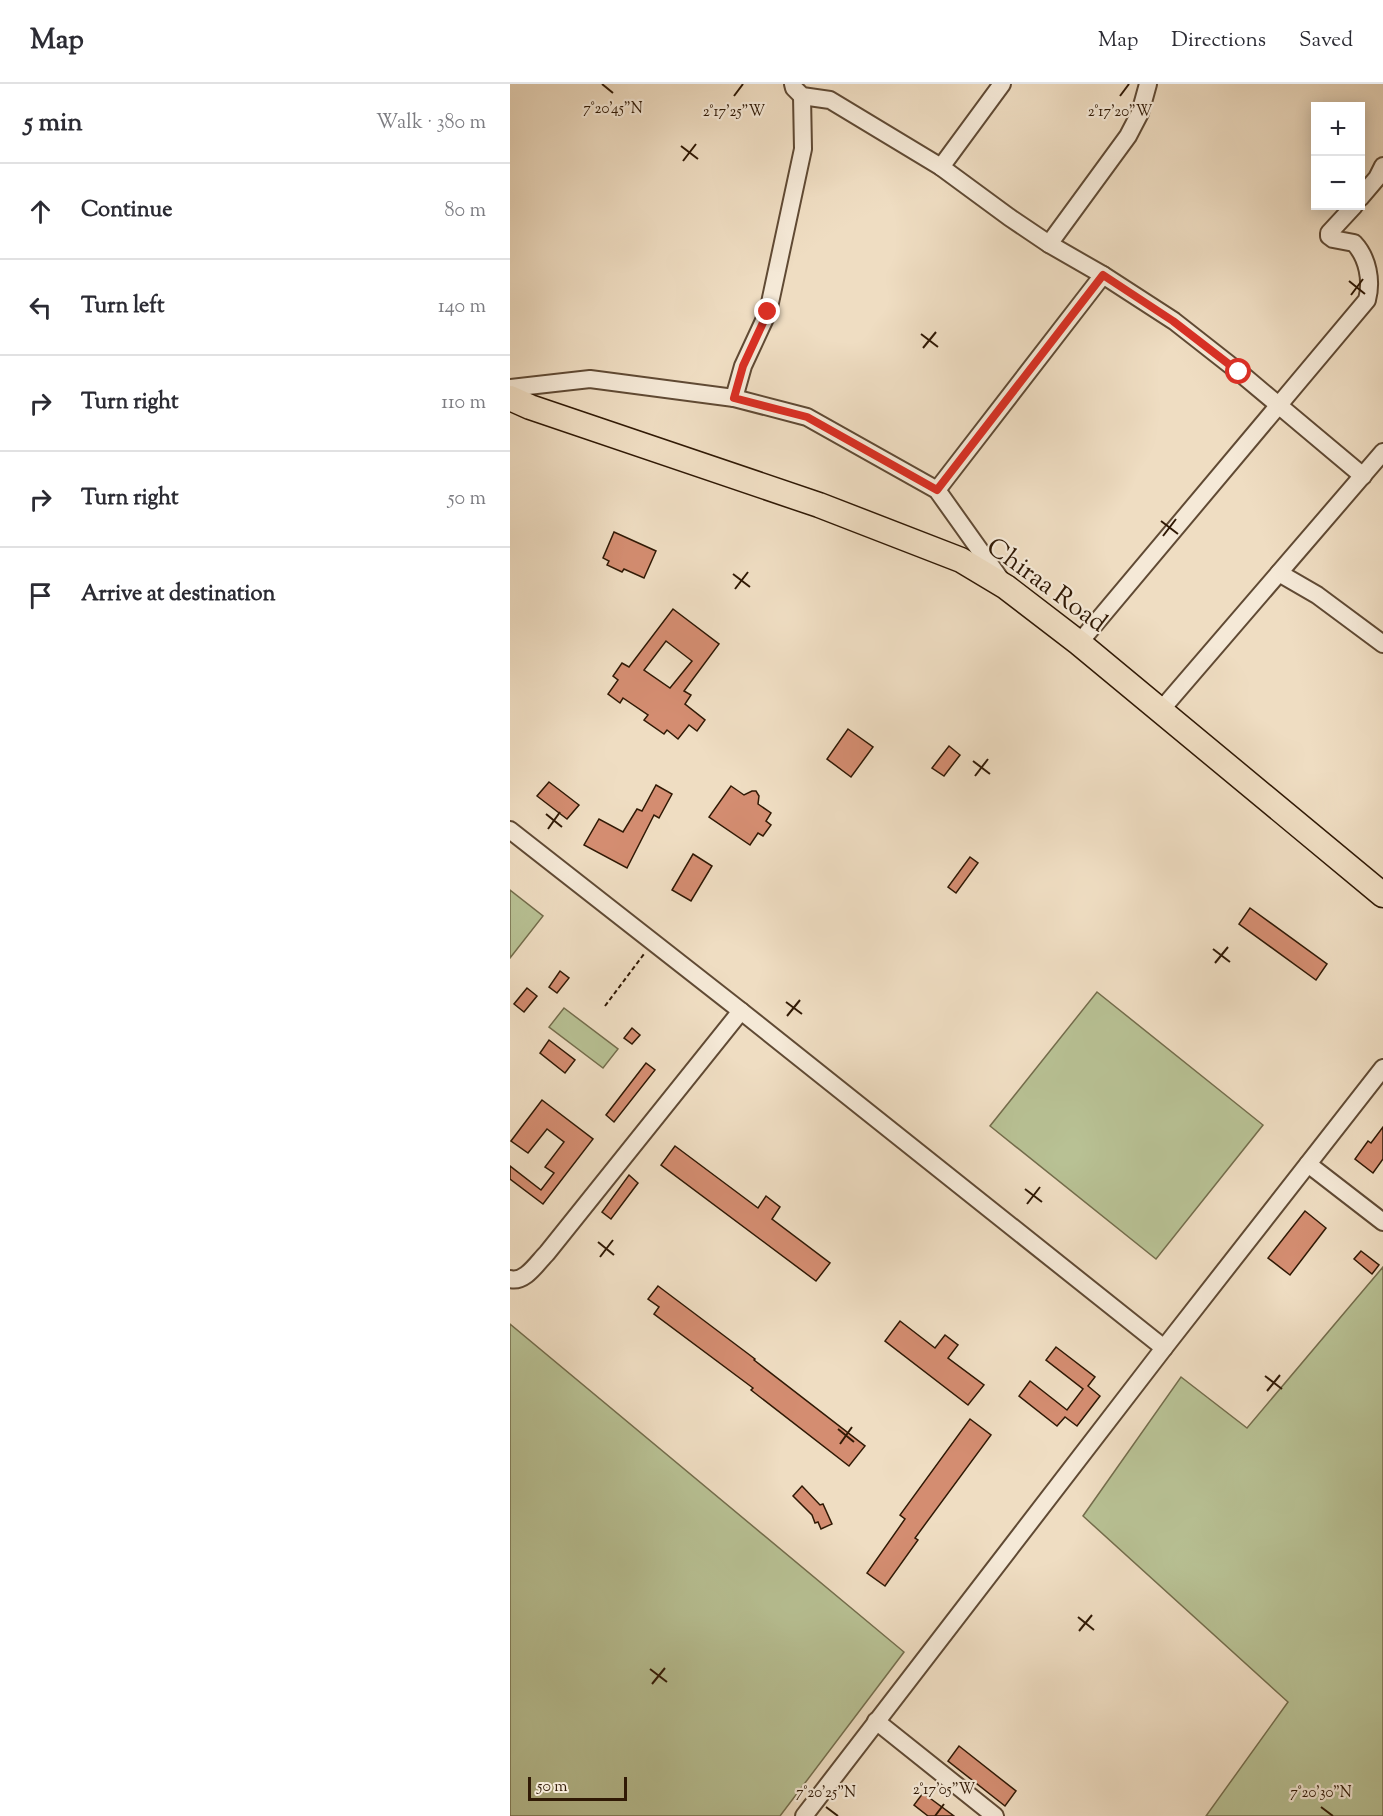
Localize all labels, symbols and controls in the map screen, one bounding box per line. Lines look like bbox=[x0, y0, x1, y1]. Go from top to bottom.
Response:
text: Map bbox=[30, 21, 84, 61]
text: Map bbox=[1098, 26, 1138, 56]
text: Directions bbox=[1171, 26, 1266, 56]
text: Saved bbox=[1299, 26, 1353, 56]
text: 7°20'45"N bbox=[583, 99, 643, 120]
text: 2°17'25"W bbox=[703, 102, 765, 123]
text: 2°17'20"W bbox=[1088, 102, 1153, 123]
map controls bbox=[1311, 102, 1365, 210]
button: + bbox=[1311, 102, 1365, 156]
text: 5 min bbox=[24, 105, 83, 142]
text: Walk · 380 m bbox=[376, 109, 486, 138]
button: − bbox=[1311, 156, 1365, 210]
icon: ahead bbox=[24, 195, 57, 228]
text: Continue bbox=[81, 195, 172, 227]
text: 80 m bbox=[445, 197, 486, 226]
icon: left bbox=[24, 291, 57, 324]
text: Turn left bbox=[81, 291, 164, 323]
text: 140 m bbox=[438, 293, 486, 322]
route end bbox=[754, 298, 780, 324]
route start bbox=[1225, 358, 1251, 384]
icon: right bbox=[24, 387, 57, 420]
text: Turn right bbox=[81, 387, 178, 419]
text: 110 m bbox=[441, 389, 486, 418]
icon: right bbox=[24, 483, 57, 516]
text: Turn right bbox=[81, 483, 178, 515]
text: 50 m bbox=[448, 485, 486, 514]
street label: Chiraa Road bbox=[978, 530, 1114, 643]
icon: arrive bbox=[24, 579, 57, 612]
text: Arrive at destination bbox=[81, 579, 276, 611]
scale bar bbox=[528, 1774, 627, 1802]
text: 50 m bbox=[537, 1776, 568, 1799]
text: 2°17'05"W bbox=[913, 1780, 976, 1801]
text: 7°20'25"N bbox=[796, 1783, 856, 1804]
text: 7°20'30"N bbox=[1290, 1783, 1352, 1804]

